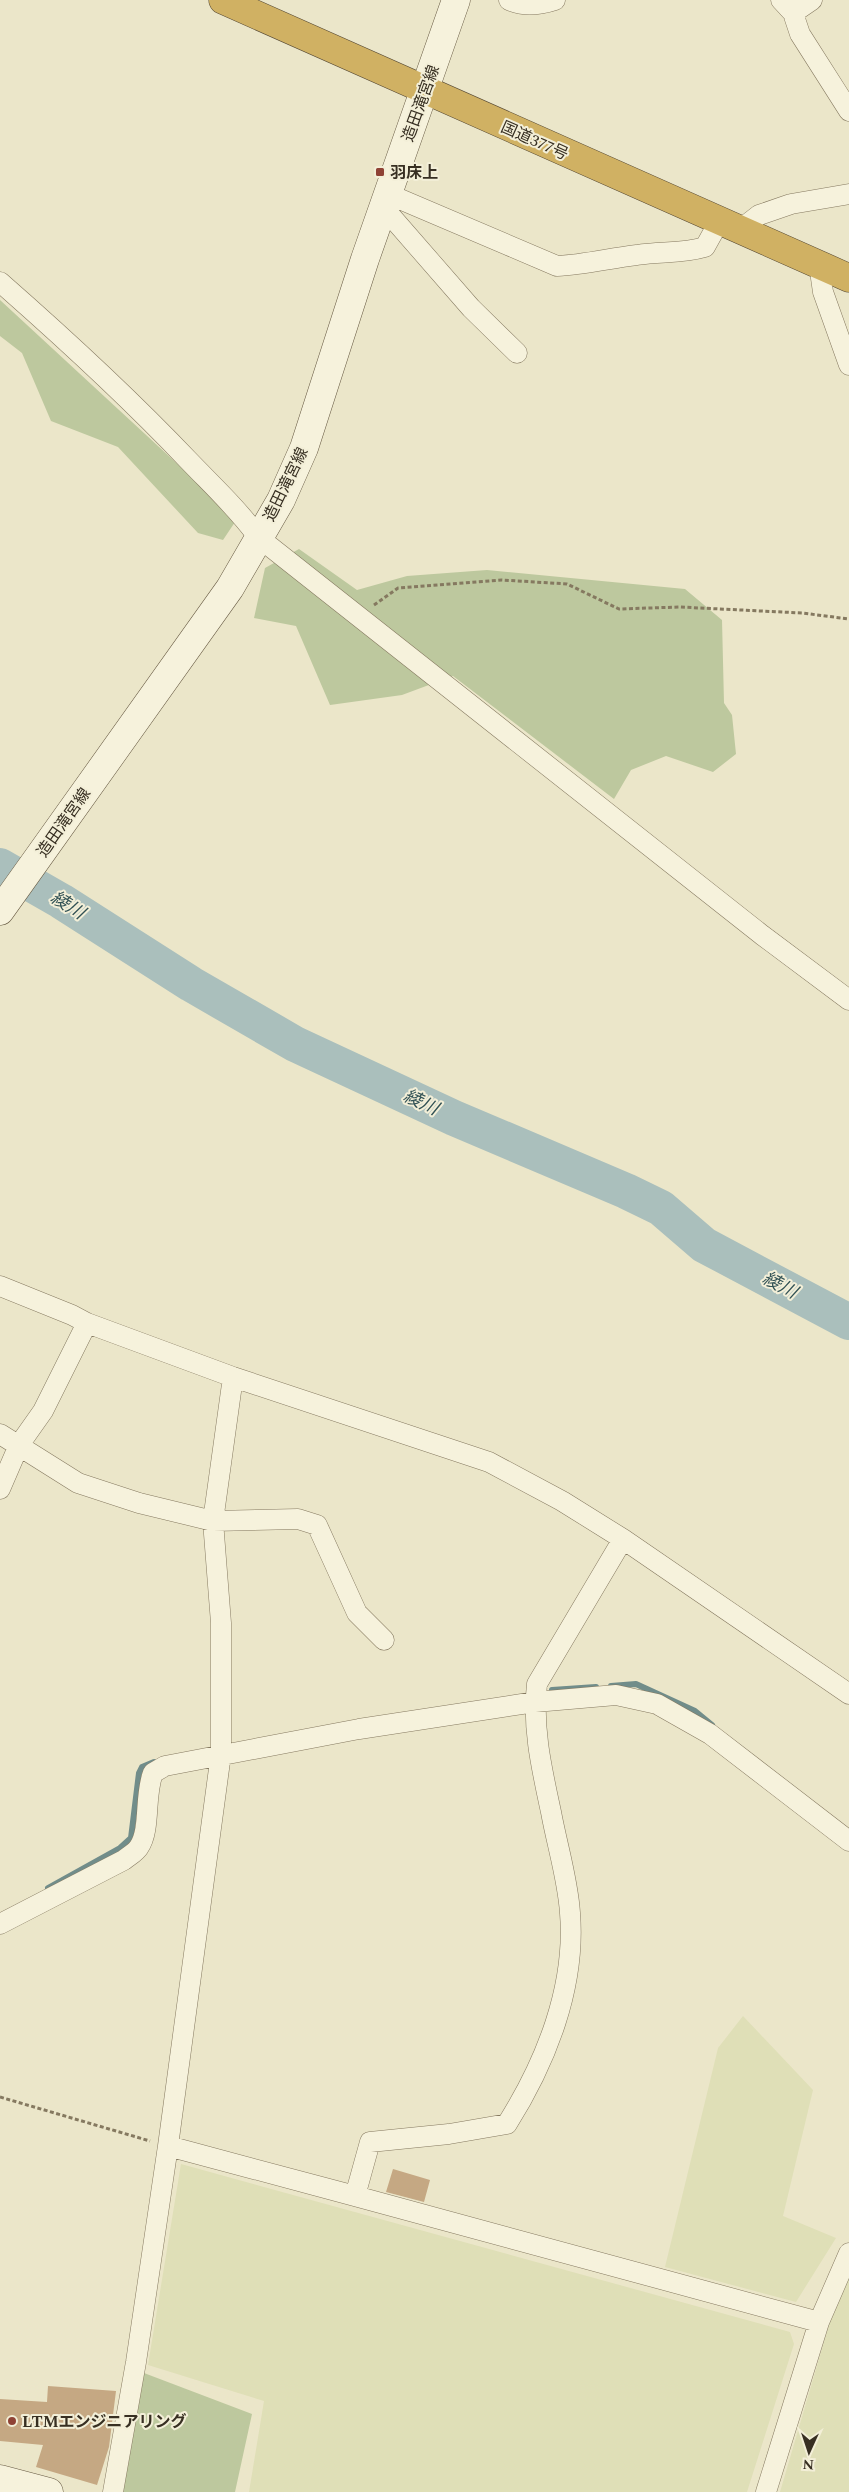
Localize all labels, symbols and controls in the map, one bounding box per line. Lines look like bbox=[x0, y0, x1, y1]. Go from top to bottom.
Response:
street label: 造田滝宮線 bbox=[396, 62, 446, 145]
street label: 国道377号 bbox=[497, 115, 572, 167]
place label: 羽床上 bbox=[390, 161, 438, 185]
marker: 羽床上 bbox=[374, 166, 386, 178]
street label: 造田滝宮線 bbox=[258, 443, 314, 526]
street label: 造田滝宮線 bbox=[31, 783, 97, 862]
water label: 綾川 bbox=[45, 884, 92, 927]
water label: 綾川 bbox=[399, 1083, 445, 1123]
water label: 綾川 bbox=[758, 1265, 804, 1307]
place label: LTMエンジニアリング bbox=[22, 2410, 187, 2434]
marker: LTMエンジニアリング bbox=[6, 2415, 18, 2427]
north arrow bbox=[784, 2427, 834, 2477]
text: N bbox=[802, 2454, 815, 2475]

